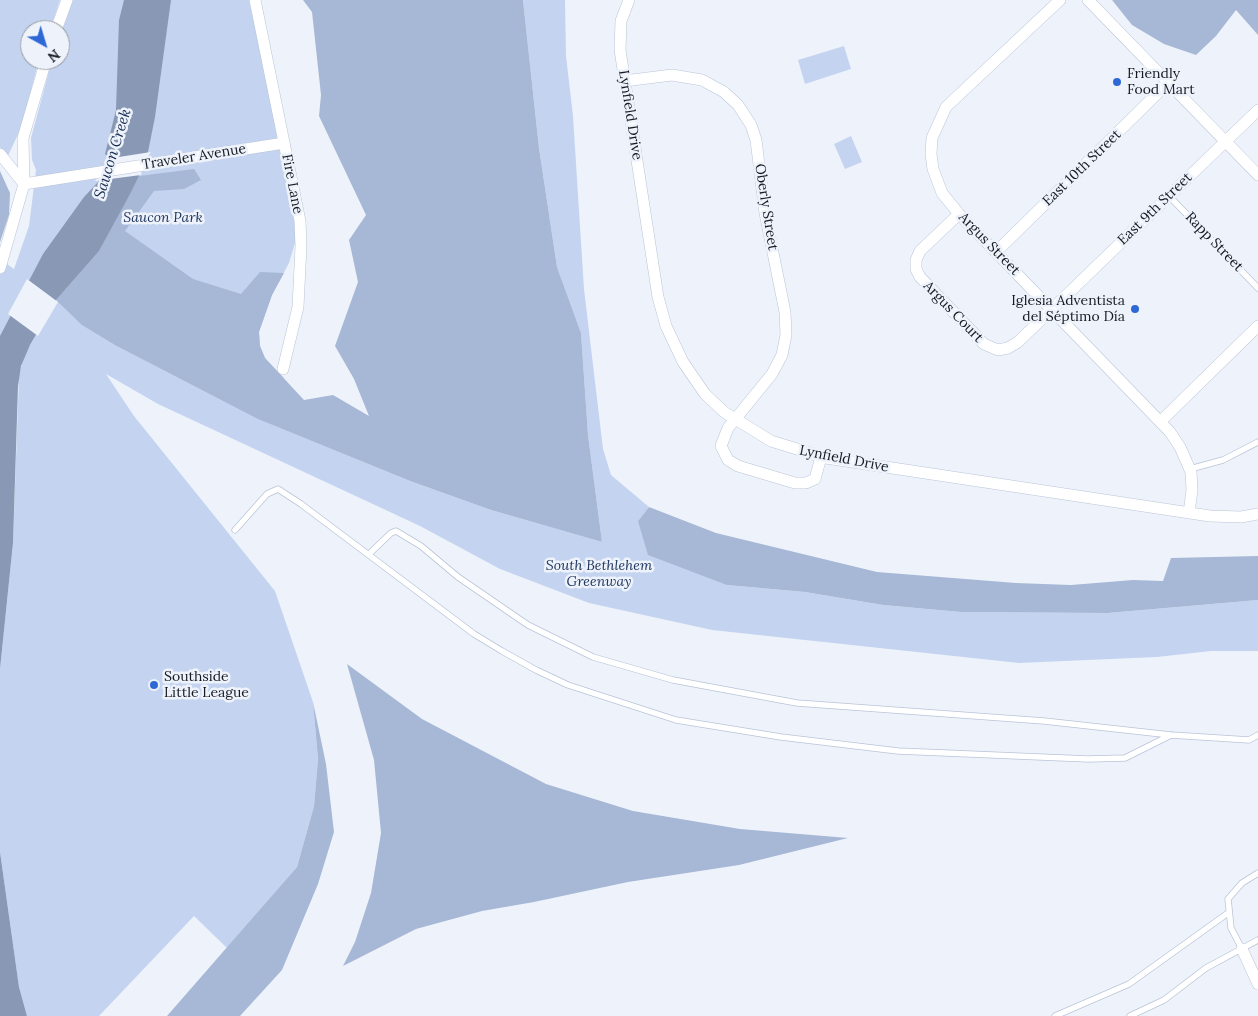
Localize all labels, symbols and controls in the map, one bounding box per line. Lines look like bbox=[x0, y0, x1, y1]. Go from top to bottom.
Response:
north arrow bbox=[20, 20, 70, 70]
text: N bbox=[44, 45, 64, 66]
place label: Friendly Food Mart bbox=[1127, 66, 1195, 98]
street label: Lynfield Drive bbox=[615, 69, 645, 161]
marker: Friendly Food Mart bbox=[1111, 76, 1123, 88]
water label: Saucon Creek bbox=[91, 107, 135, 201]
street label: East 10th Street bbox=[1039, 126, 1125, 210]
street label: Traveler Avenue bbox=[141, 140, 247, 174]
street label: Fire Lane bbox=[278, 153, 306, 215]
street label: Oberly Street bbox=[751, 163, 781, 251]
street label: East 9th Street bbox=[1114, 169, 1196, 249]
street label: Argus Street bbox=[955, 209, 1023, 279]
street label: Rapp Street bbox=[1182, 209, 1246, 275]
park label: Saucon Park bbox=[123, 210, 203, 226]
street label: Argus Court bbox=[920, 278, 986, 346]
place label: Iglesia Adventista del Séptimo Día bbox=[1011, 293, 1125, 326]
marker: Iglesia Adventista del Séptimo Día bbox=[1129, 303, 1141, 315]
street label: Lynfield Drive bbox=[798, 442, 890, 476]
park label: South Bethlehem Greenway bbox=[546, 558, 652, 590]
place label: Southside Little League bbox=[164, 669, 249, 702]
marker: Southside Little League bbox=[148, 679, 160, 691]

